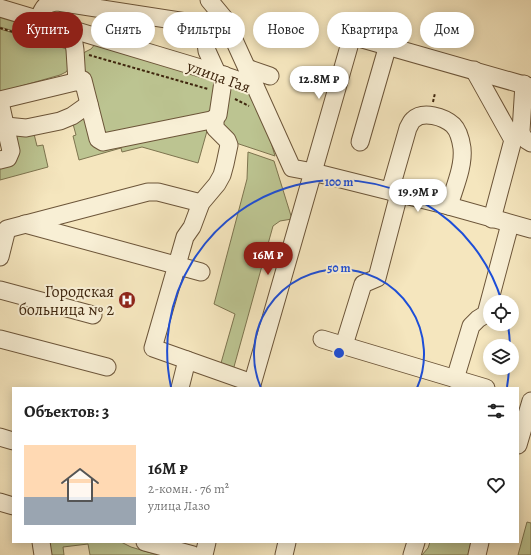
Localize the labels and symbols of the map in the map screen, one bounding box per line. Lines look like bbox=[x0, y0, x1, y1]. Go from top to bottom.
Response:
street label: улица Гая bbox=[183, 55, 254, 99]
pin: 12.8M ₽ bbox=[282, 66, 356, 100]
text: 100 m bbox=[325, 174, 353, 190]
pin: 19.9M ₽ bbox=[381, 179, 455, 213]
pin: 16M ₽ bbox=[240, 242, 296, 276]
text: 50 m bbox=[327, 260, 351, 276]
place label: Городская больница № 2 bbox=[18, 281, 114, 321]
hospital icon: Городская больница № 2 bbox=[117, 290, 137, 310]
centre of rings bbox=[332, 346, 346, 360]

